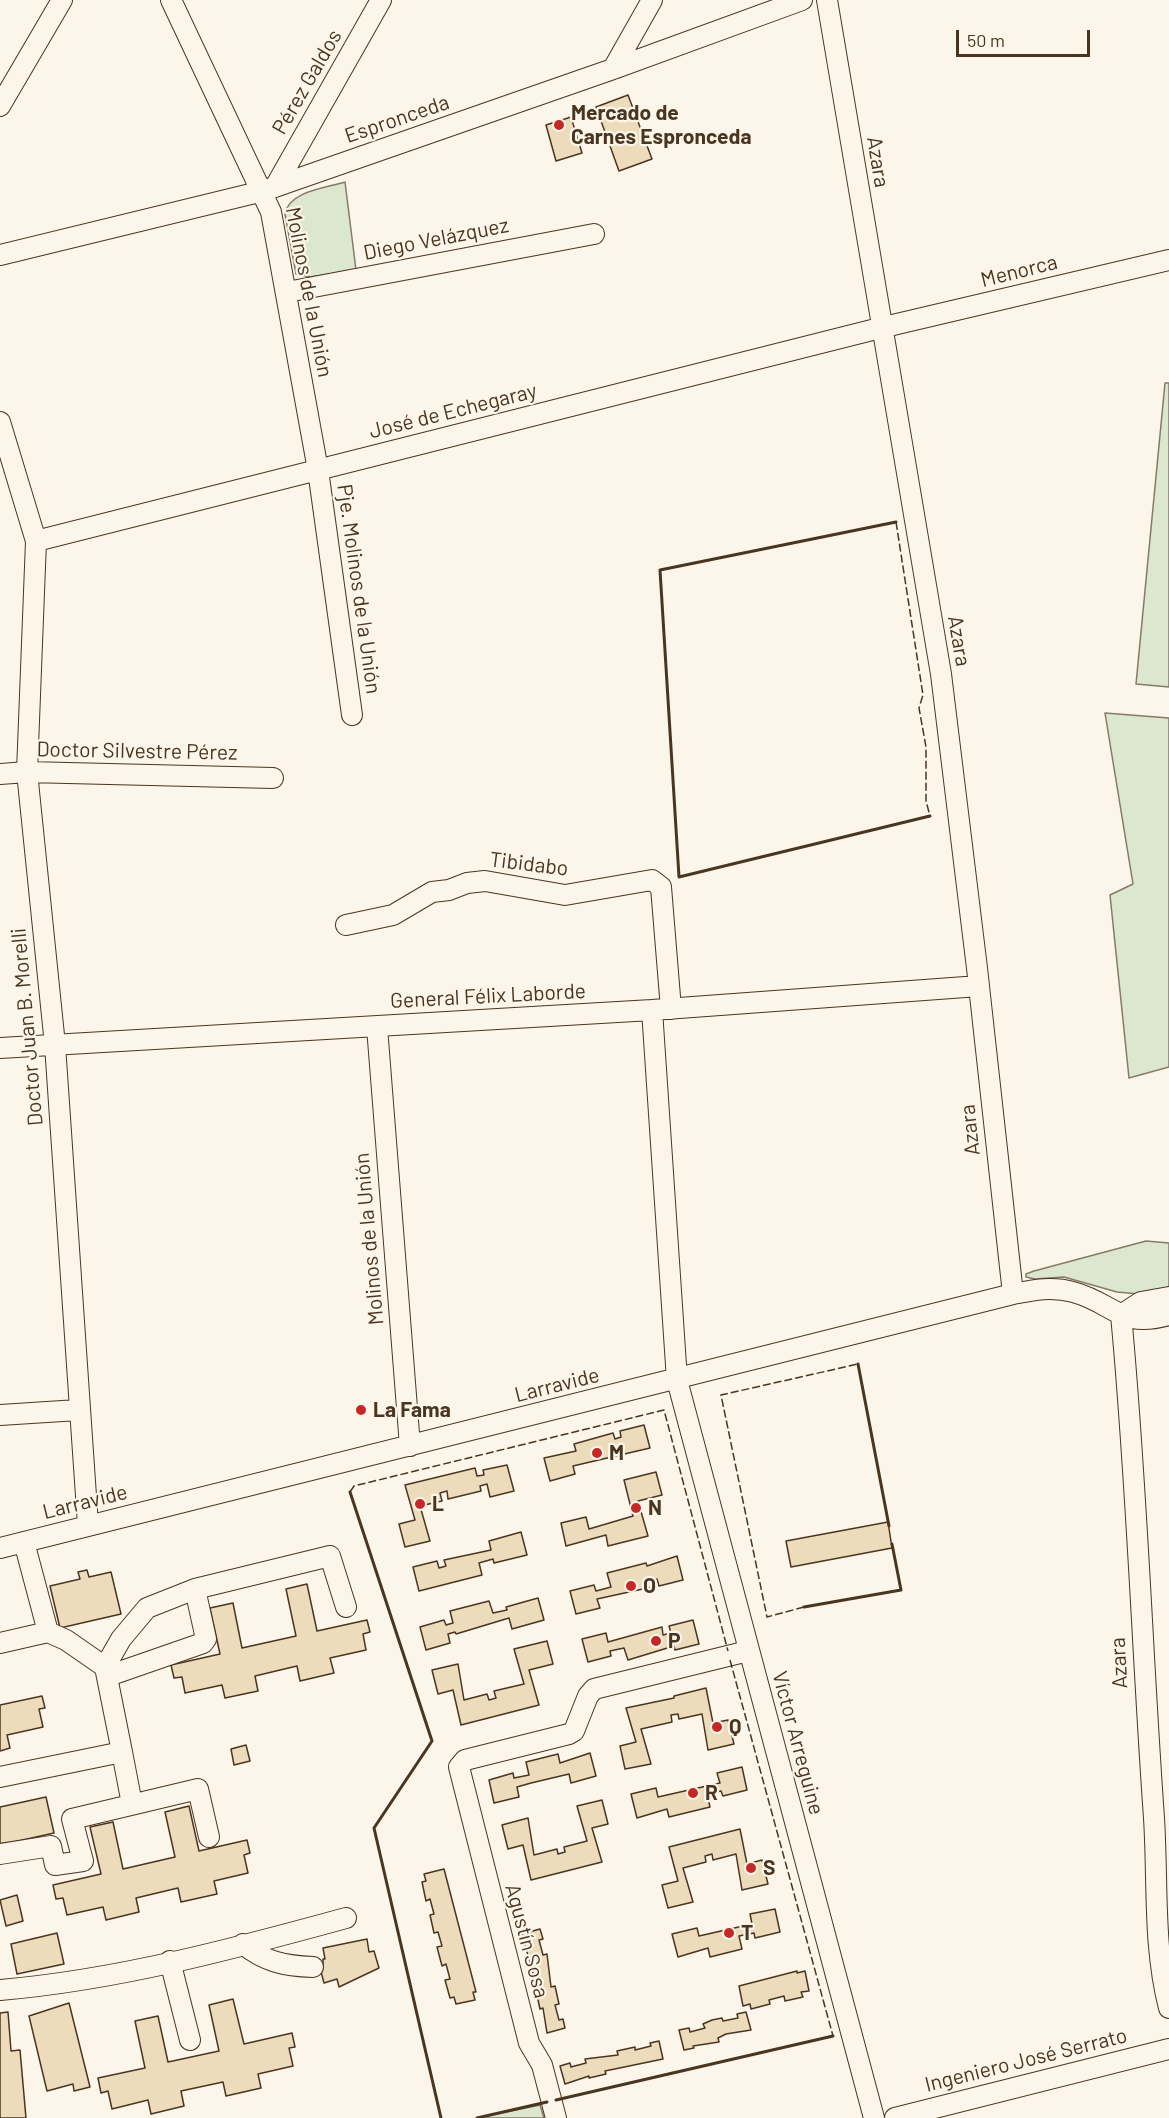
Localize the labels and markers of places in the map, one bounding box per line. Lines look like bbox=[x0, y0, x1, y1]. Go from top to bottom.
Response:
place label: Mercado de Carnes Espronceda bbox=[571, 100, 752, 150]
marker: Mercado de Carnes Espronceda bbox=[552, 118, 566, 132]
place label: La Fama bbox=[373, 1397, 451, 1423]
marker: La Fama bbox=[354, 1403, 368, 1417]
place label: M bbox=[609, 1440, 624, 1466]
marker: M bbox=[590, 1446, 604, 1460]
place label: L bbox=[432, 1491, 444, 1517]
place label: N bbox=[648, 1495, 662, 1521]
marker: L bbox=[413, 1497, 427, 1511]
marker: N bbox=[629, 1501, 643, 1515]
place label: O bbox=[643, 1573, 656, 1599]
marker: O bbox=[624, 1579, 638, 1593]
place label: P bbox=[668, 1628, 681, 1654]
marker: P bbox=[649, 1634, 663, 1648]
place label: Q bbox=[729, 1714, 741, 1740]
marker: Q bbox=[710, 1720, 724, 1734]
place label: R bbox=[705, 1780, 718, 1806]
marker: R bbox=[686, 1786, 700, 1800]
place label: S bbox=[763, 1855, 775, 1881]
marker: S bbox=[744, 1861, 758, 1875]
place label: T bbox=[741, 1920, 753, 1946]
marker: T bbox=[722, 1926, 736, 1940]

